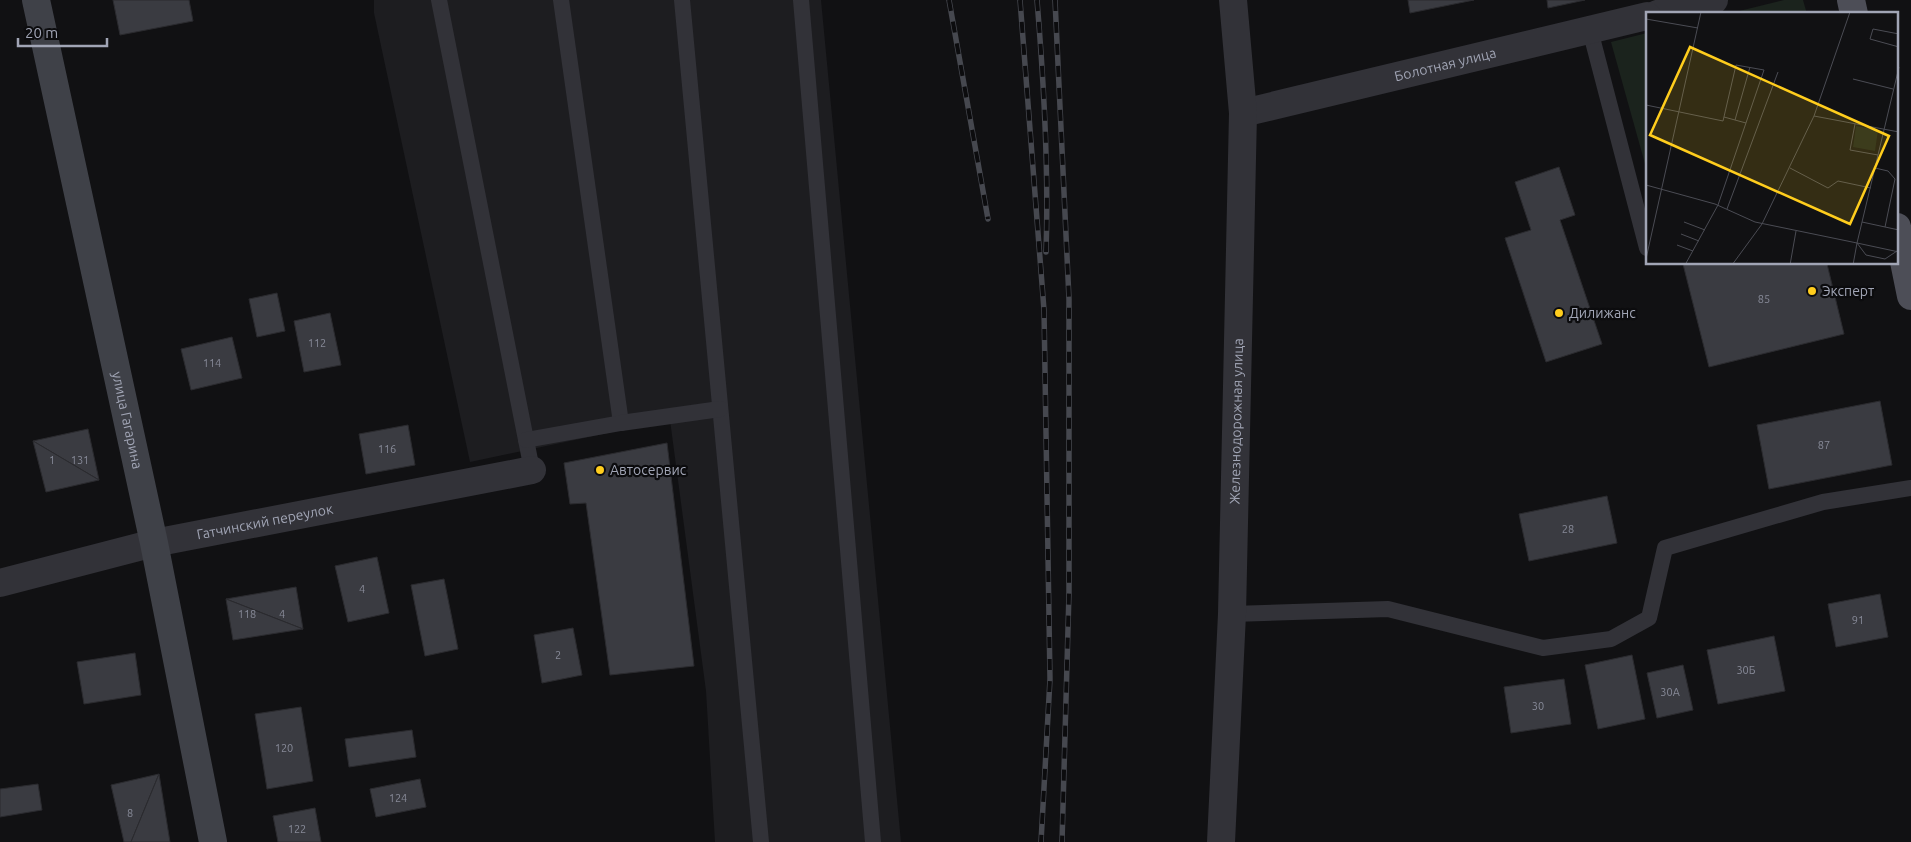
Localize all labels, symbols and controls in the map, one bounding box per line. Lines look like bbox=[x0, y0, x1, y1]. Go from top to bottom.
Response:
inset map bbox=[1646, 12, 1898, 265]
scale bar bbox=[18, 15, 106, 47]
text: 20 m bbox=[25, 24, 58, 41]
street label: Болотная улица bbox=[1393, 45, 1498, 84]
place label: Эксперт bbox=[1822, 283, 1874, 299]
marker: Эксперт bbox=[1806, 285, 1818, 297]
house number: 85 bbox=[1758, 293, 1770, 305]
place label: Дилижанс bbox=[1569, 305, 1636, 321]
marker: Дилижанс bbox=[1553, 307, 1565, 319]
house number: 112 bbox=[308, 337, 326, 349]
street label: Железнодорожная улица bbox=[1226, 338, 1246, 505]
house number: 114 bbox=[203, 357, 221, 369]
street label: улица Гагарина bbox=[109, 370, 146, 470]
house number: 87 bbox=[1818, 439, 1830, 451]
house number: 116 bbox=[378, 443, 396, 455]
house number: 1 bbox=[49, 454, 55, 466]
house number: 131 bbox=[71, 454, 89, 466]
place label: Автосервис bbox=[610, 462, 687, 478]
marker: Автосервис bbox=[594, 464, 606, 476]
street label: Гатчинский переулок bbox=[195, 501, 334, 543]
house number: 28 bbox=[1562, 523, 1574, 535]
house number: 4 bbox=[359, 583, 365, 595]
house number: 118 bbox=[238, 608, 256, 620]
house number: 4 bbox=[279, 608, 285, 620]
house number: 91 bbox=[1852, 614, 1864, 626]
house number: 2 bbox=[555, 649, 561, 661]
house number: 30Б bbox=[1736, 664, 1756, 676]
house number: 30А bbox=[1660, 686, 1681, 698]
house number: 30 bbox=[1532, 700, 1544, 712]
house number: 120 bbox=[275, 742, 293, 754]
house number: 124 bbox=[389, 792, 407, 804]
house number: 8 bbox=[127, 807, 133, 819]
house number: 122 bbox=[288, 823, 306, 835]

